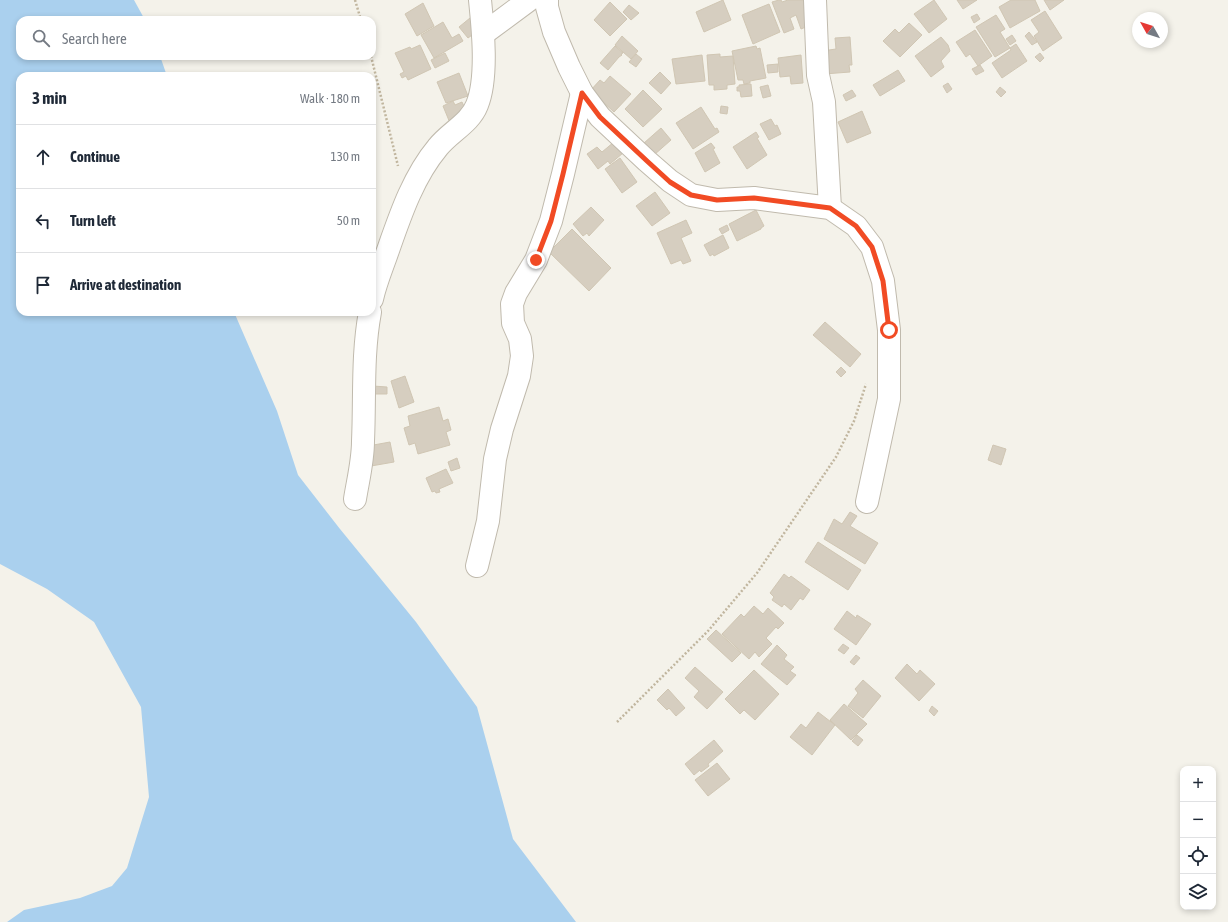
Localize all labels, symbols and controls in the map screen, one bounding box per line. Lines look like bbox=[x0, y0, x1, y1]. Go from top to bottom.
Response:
north arrow bbox=[1132, 12, 1168, 48]
search box bbox=[16, 16, 376, 60]
icon: search bbox=[30, 27, 52, 49]
text: Search here bbox=[62, 30, 127, 47]
text: 3 min bbox=[32, 88, 67, 108]
text: Walk · 180 m bbox=[300, 91, 360, 106]
icon: ahead bbox=[32, 146, 54, 168]
text: Continue bbox=[70, 148, 120, 165]
text: 130 m bbox=[331, 149, 360, 164]
icon: left bbox=[32, 210, 54, 232]
text: Turn left bbox=[70, 212, 116, 229]
text: 50 m bbox=[337, 213, 360, 228]
route end bbox=[527, 251, 545, 269]
icon: arrive bbox=[32, 274, 54, 296]
text: Arrive at destination bbox=[70, 276, 181, 293]
route start bbox=[880, 321, 898, 339]
map controls bbox=[1180, 766, 1216, 910]
button: + bbox=[1180, 766, 1216, 802]
button: − bbox=[1180, 802, 1216, 838]
button: locate bbox=[1180, 838, 1216, 874]
button: layers bbox=[1180, 874, 1216, 910]

